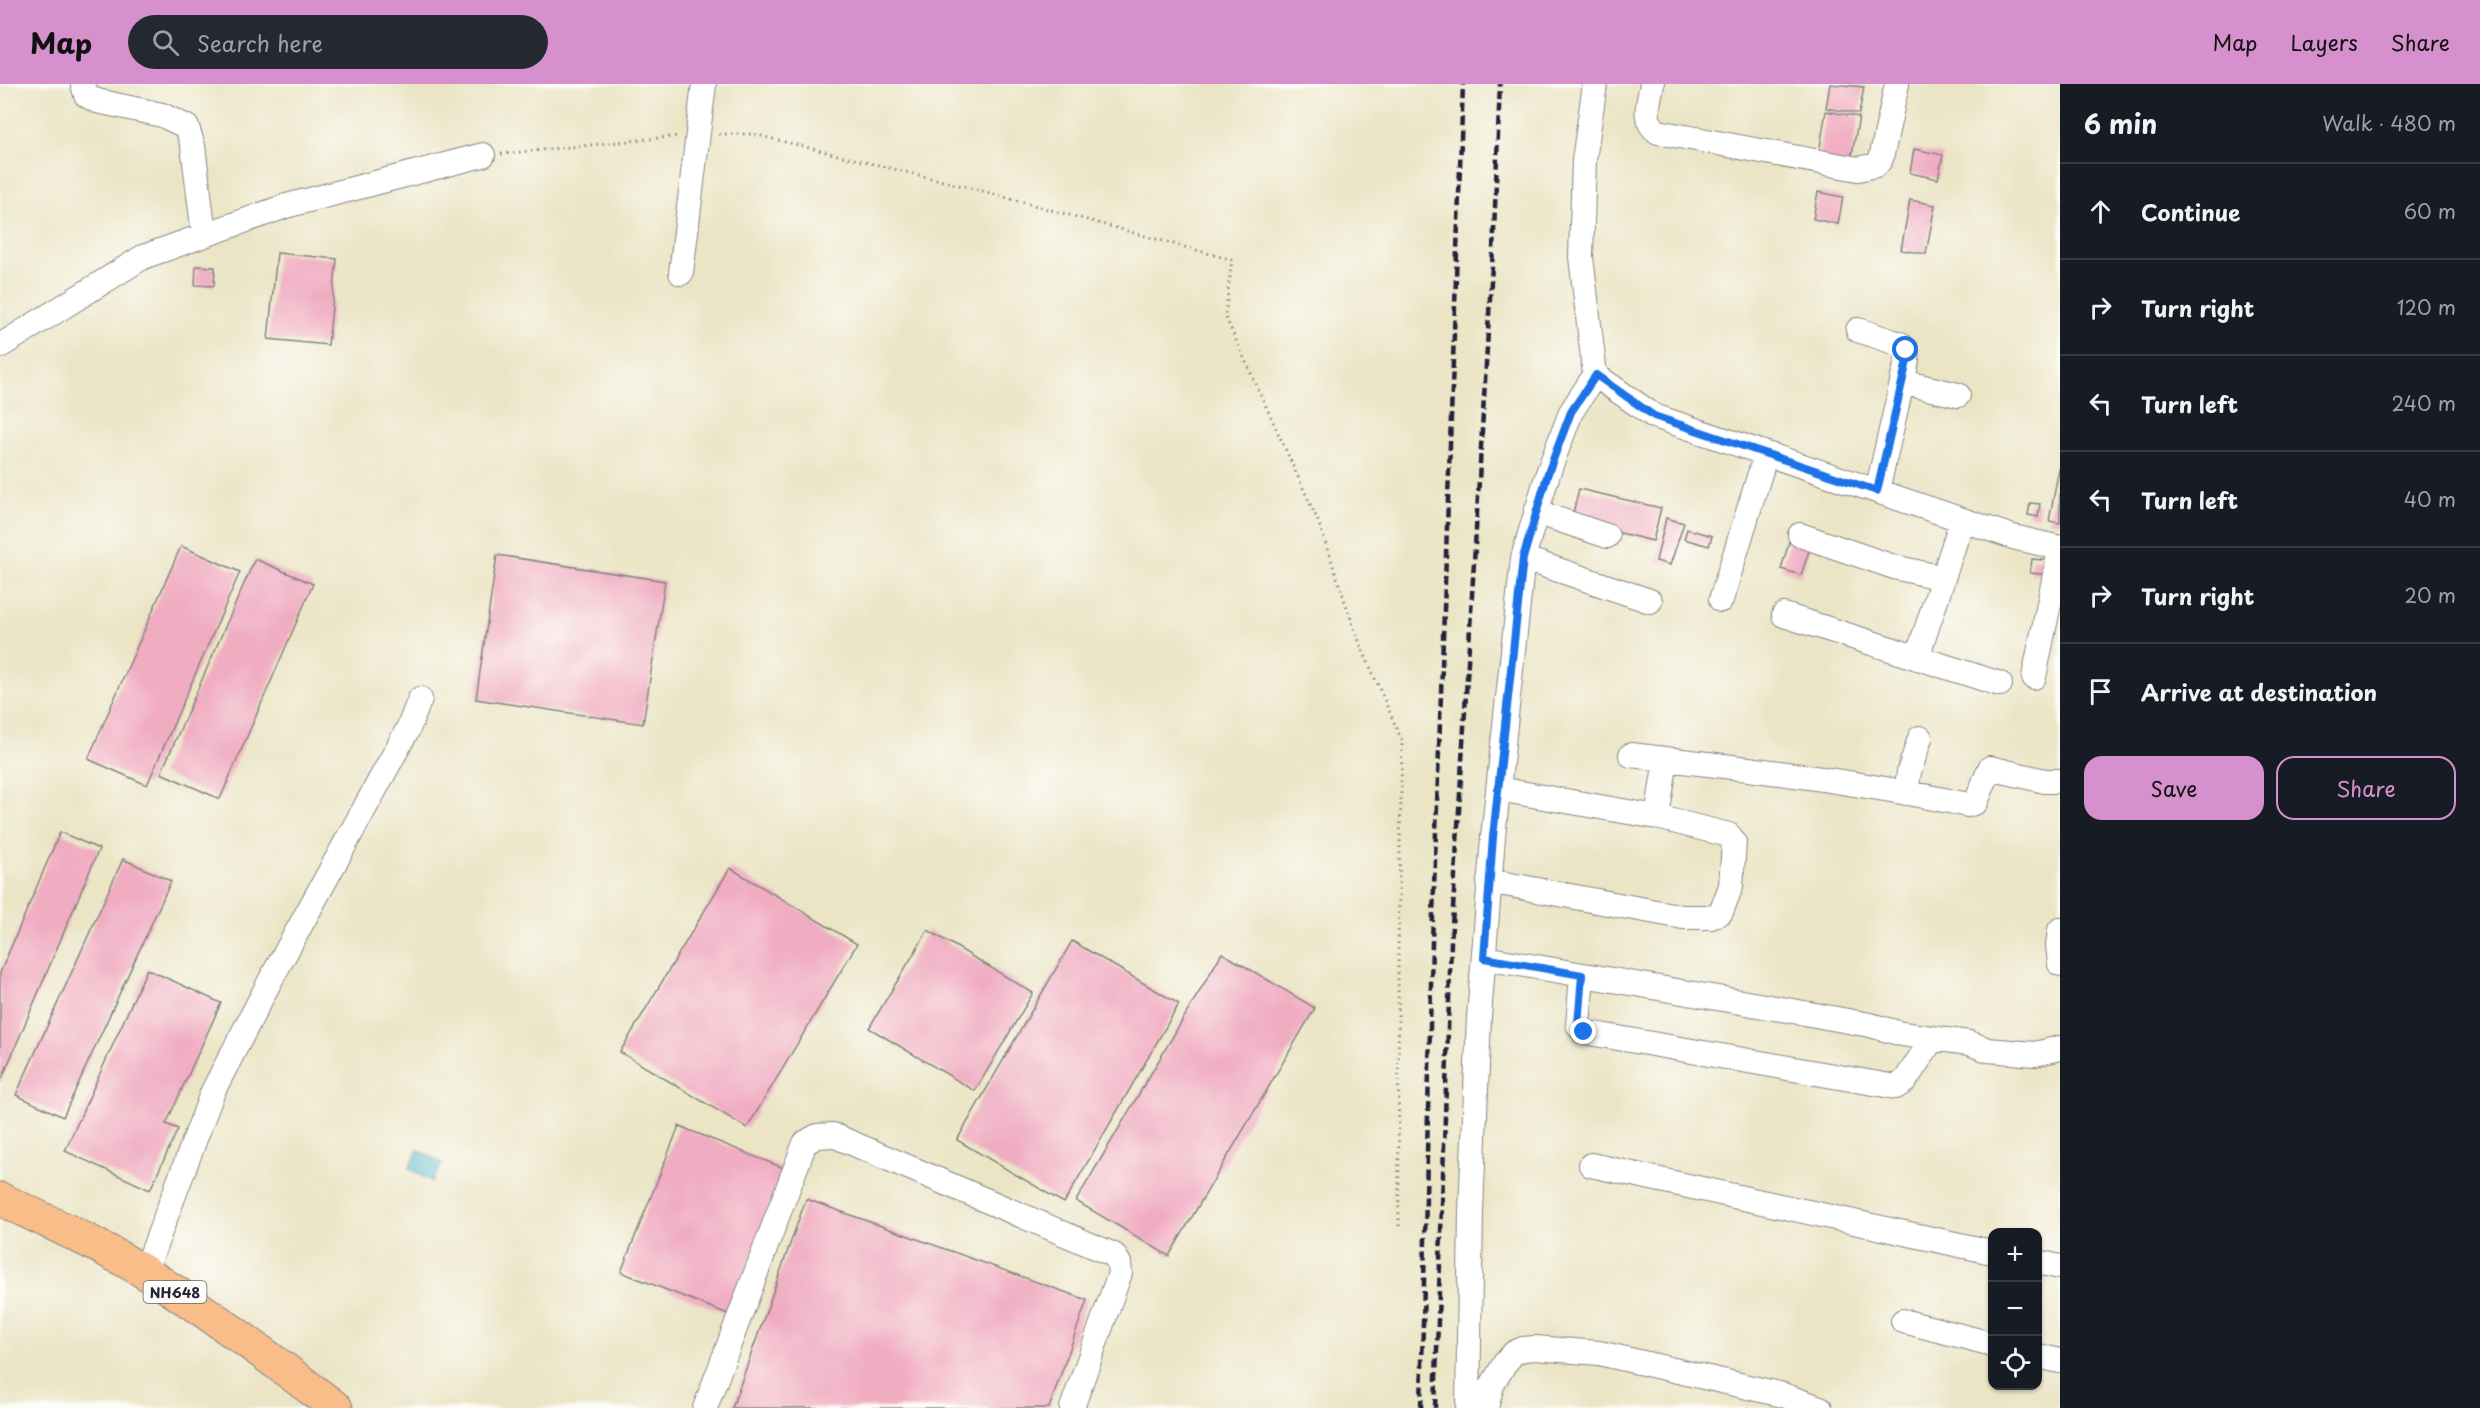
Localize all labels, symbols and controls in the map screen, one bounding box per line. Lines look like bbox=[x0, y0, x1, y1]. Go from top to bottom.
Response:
search box bbox=[128, 15, 548, 69]
text: Map bbox=[30, 21, 92, 64]
icon: search bbox=[149, 26, 182, 59]
text: Search here bbox=[197, 26, 323, 59]
text: Map bbox=[2213, 26, 2257, 58]
text: Layers bbox=[2290, 26, 2358, 58]
text: Share bbox=[2391, 26, 2450, 58]
text: 6 min bbox=[2084, 104, 2157, 143]
text: Walk · 480 m bbox=[2322, 108, 2456, 138]
icon: ahead bbox=[2084, 195, 2117, 228]
text: Continue bbox=[2141, 195, 2240, 228]
text: 60 m bbox=[2404, 196, 2456, 226]
icon: right bbox=[2084, 291, 2117, 324]
text: Turn right bbox=[2141, 291, 2254, 324]
text: 120 m bbox=[2397, 292, 2456, 322]
route start bbox=[1892, 336, 1918, 362]
icon: left bbox=[2084, 387, 2117, 420]
text: Turn left bbox=[2141, 387, 2238, 420]
text: 240 m bbox=[2391, 388, 2456, 418]
icon: left bbox=[2084, 483, 2117, 516]
text: Turn left bbox=[2141, 483, 2238, 516]
text: 40 m bbox=[2404, 484, 2456, 514]
icon: right bbox=[2084, 579, 2117, 612]
text: Turn right bbox=[2141, 579, 2254, 612]
text: 20 m bbox=[2404, 580, 2456, 610]
icon: arrive bbox=[2084, 675, 2117, 708]
text: Arrive at destination bbox=[2141, 675, 2377, 708]
button: Save bbox=[2084, 756, 2264, 820]
button: Share bbox=[2276, 756, 2456, 820]
route end bbox=[1570, 1018, 1596, 1044]
map controls bbox=[1988, 1228, 2042, 1390]
button: + bbox=[1988, 1228, 2042, 1282]
road number: NH648 bbox=[144, 1281, 207, 1303]
button: − bbox=[1988, 1282, 2042, 1336]
button: locate bbox=[1988, 1336, 2042, 1390]

